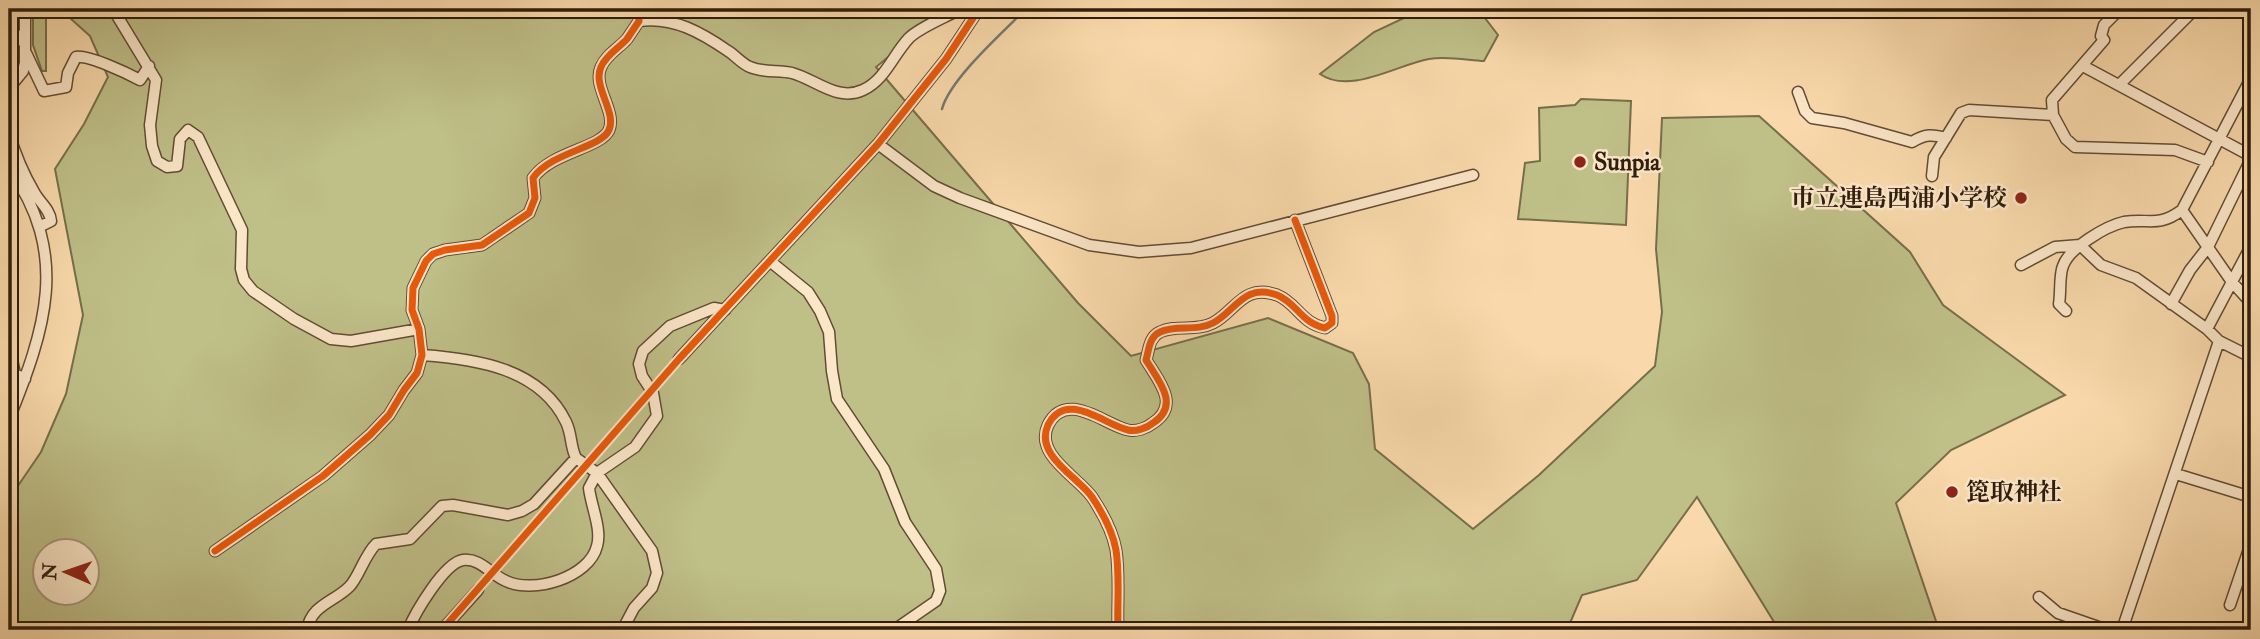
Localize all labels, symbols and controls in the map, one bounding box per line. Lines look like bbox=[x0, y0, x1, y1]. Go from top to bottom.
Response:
place label: Sunpia bbox=[1594, 147, 1661, 178]
marker: Sunpia bbox=[1572, 154, 1588, 170]
place label: 市立連島西浦小学校 bbox=[1791, 183, 2007, 214]
marker: 市立連島西浦小学校 bbox=[2013, 190, 2029, 206]
place label: 箆取神社 bbox=[1966, 477, 2062, 508]
marker: 箆取神社 bbox=[1944, 484, 1960, 500]
north arrow bbox=[32, 538, 102, 608]
text: N bbox=[38, 562, 62, 581]

